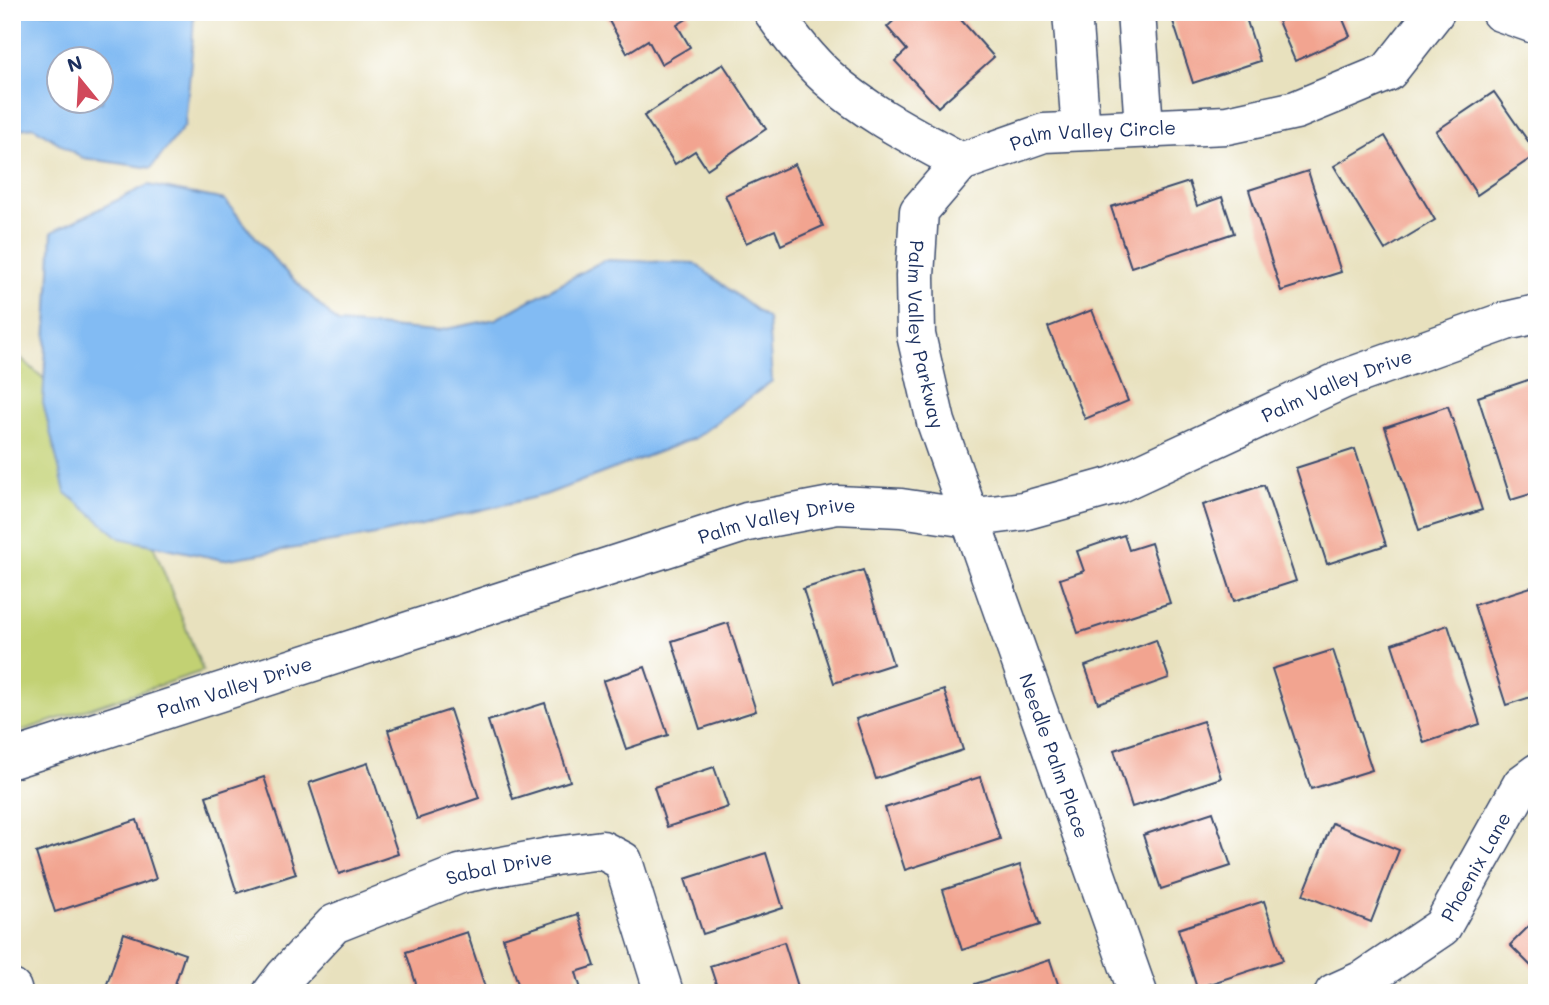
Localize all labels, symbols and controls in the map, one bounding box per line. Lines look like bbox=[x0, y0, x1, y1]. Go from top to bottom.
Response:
north arrow bbox=[46, 46, 116, 116]
text: N bbox=[64, 49, 85, 77]
street label: Palm Valley Circle bbox=[1006, 114, 1176, 156]
street label: Palm Valley Parkway bbox=[903, 239, 950, 432]
street label: Palm Valley Drive bbox=[1257, 343, 1415, 428]
street label: Palm Valley Drive bbox=[695, 492, 856, 549]
street label: Palm Valley Drive bbox=[154, 650, 315, 723]
street label: Needle Palm Place bbox=[1014, 670, 1095, 841]
street label: Phoenix Lane bbox=[1435, 807, 1516, 926]
street label: Sabal Drive bbox=[442, 844, 554, 890]

